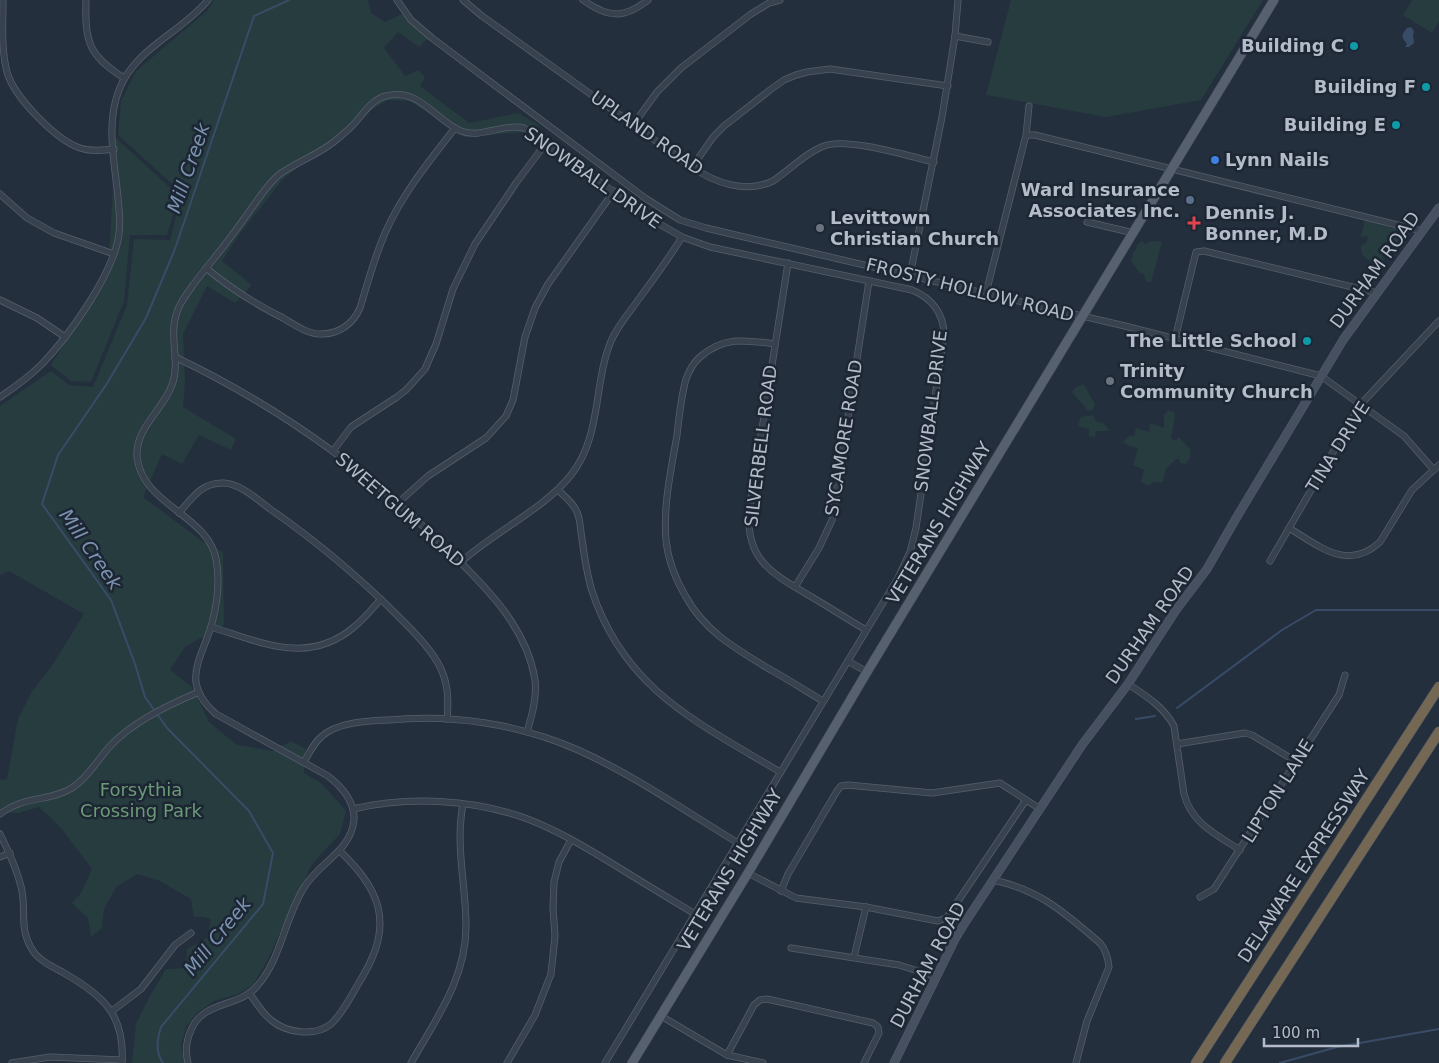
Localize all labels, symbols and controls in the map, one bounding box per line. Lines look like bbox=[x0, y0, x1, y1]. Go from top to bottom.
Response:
place label: Building C bbox=[1241, 35, 1344, 56]
marker: Building C bbox=[1348, 40, 1360, 52]
place label: Building F bbox=[1314, 76, 1416, 97]
marker: Building F bbox=[1420, 81, 1432, 93]
street label: UPLAND ROAD bbox=[587, 86, 708, 179]
place label: Building E bbox=[1284, 114, 1386, 135]
water label: Mill Creek bbox=[162, 119, 214, 216]
marker: Building E bbox=[1390, 119, 1402, 131]
street label: SNOWBALL DRIVE bbox=[521, 122, 666, 233]
place label: Lynn Nails bbox=[1225, 149, 1329, 170]
marker: Lynn Nails bbox=[1209, 154, 1221, 166]
place label: Ward Insurance Associates Inc. bbox=[1021, 179, 1180, 221]
marker: Ward Insurance Associates Inc. bbox=[1184, 194, 1196, 206]
place label: Dennis J. Bonner, M.D bbox=[1205, 202, 1328, 244]
place label: Levittown Christian Church bbox=[830, 207, 999, 249]
street label: DURHAM ROAD bbox=[1325, 207, 1424, 332]
marker: Dennis J. Bonner, M.D bbox=[1187, 216, 1201, 230]
marker: Levittown Christian Church bbox=[814, 222, 826, 234]
street label: FROSTY HOLLOW ROAD bbox=[864, 253, 1076, 326]
street label: SNOWBALL DRIVE bbox=[910, 329, 951, 493]
place label: The Little School bbox=[1127, 330, 1297, 351]
marker: The Little School bbox=[1301, 335, 1313, 347]
street label: SYCAMORE ROAD bbox=[821, 358, 866, 518]
place label: Trinity Community Church bbox=[1120, 360, 1313, 402]
street label: SILVERBELL ROAD bbox=[740, 364, 781, 528]
marker: Trinity Community Church bbox=[1104, 375, 1116, 387]
street label: TINA DRIVE bbox=[1301, 397, 1374, 497]
street label: VETERANS HIGHWAY bbox=[882, 437, 996, 608]
street label: SWEETGUM ROAD bbox=[332, 448, 469, 571]
water label: Mill Creek bbox=[55, 504, 127, 595]
street label: DURHAM ROAD bbox=[1101, 562, 1198, 688]
street label: LIPTON LANE bbox=[1237, 735, 1318, 846]
street label: DELAWARE EXPRESSWAY bbox=[1233, 765, 1374, 966]
park label: Forsythia Crossing Park bbox=[80, 779, 202, 821]
street label: VETERANS HIGHWAY bbox=[673, 784, 787, 955]
water label: Mill Creek bbox=[179, 892, 256, 979]
street label: DURHAM ROAD bbox=[886, 898, 970, 1031]
scale bar bbox=[1264, 1016, 1358, 1048]
text: 100 m bbox=[1272, 1024, 1320, 1042]

